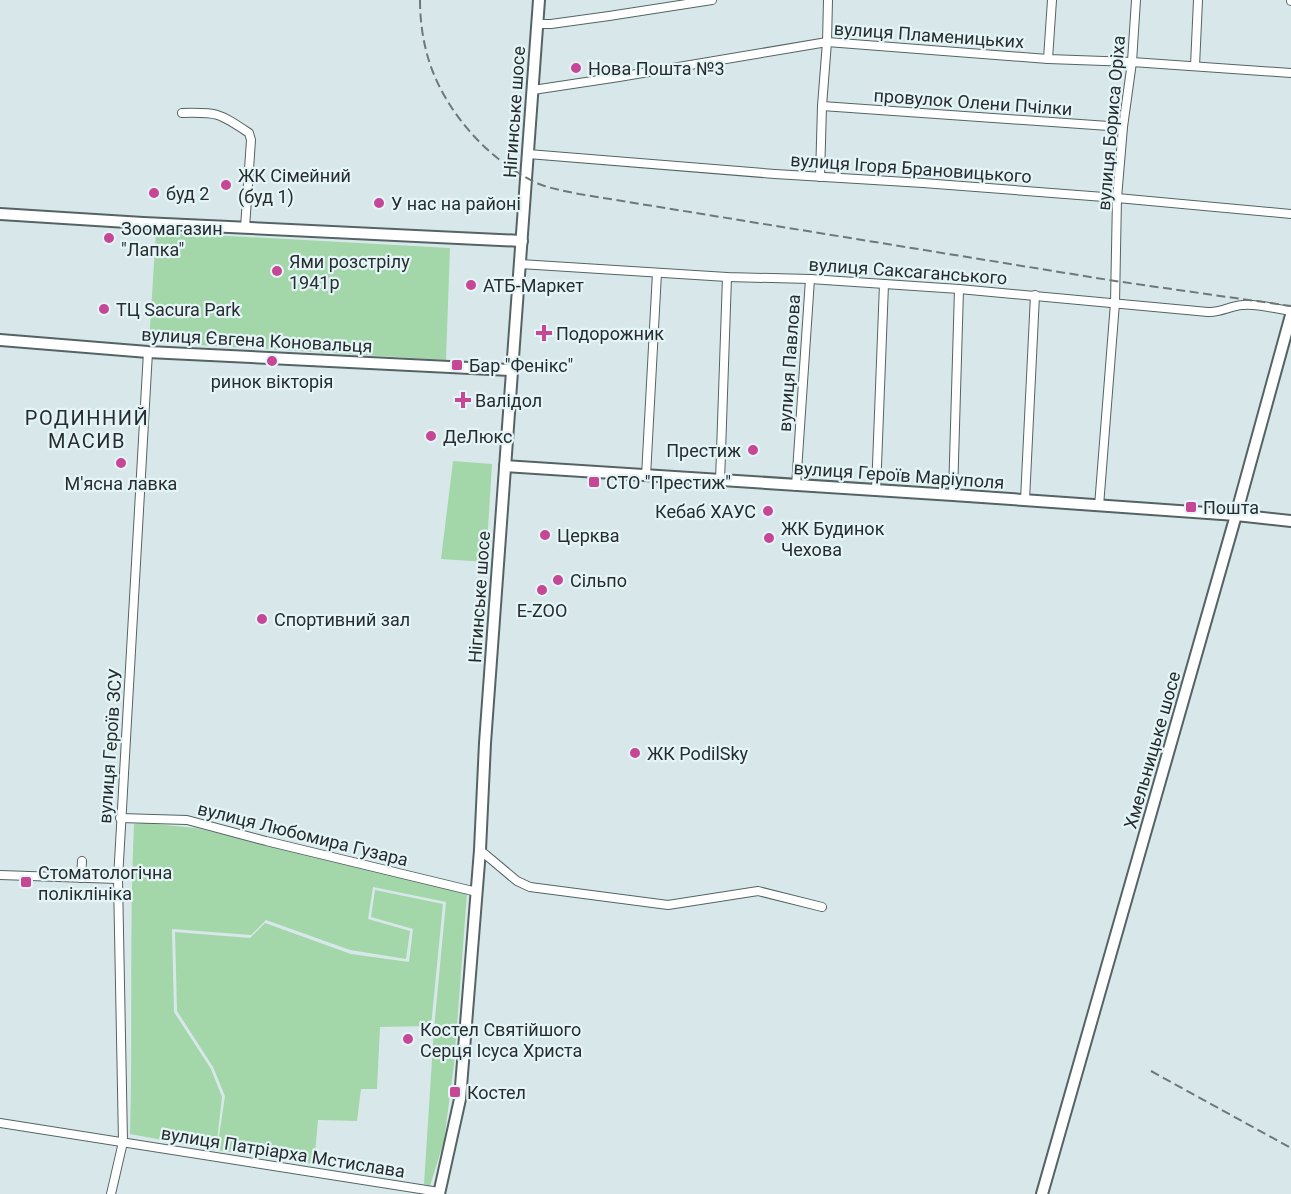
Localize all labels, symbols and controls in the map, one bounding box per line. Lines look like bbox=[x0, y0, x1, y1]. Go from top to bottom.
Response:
street label: вулиця Пламеницьких bbox=[833, 18, 1025, 52]
street label: вулиця Бориса Оріха bbox=[1093, 35, 1129, 211]
street label: Нігинське шосе bbox=[499, 45, 529, 179]
place label: Нова Пошта №3 bbox=[588, 58, 725, 79]
marker: Нова Пошта №3 bbox=[569, 61, 583, 75]
street label: провулок Олени Пчілки bbox=[873, 85, 1073, 119]
street label: вулиця Ігоря Брановицького bbox=[790, 149, 1032, 187]
place label: ЖК Сімейний (буд 1) bbox=[238, 165, 351, 208]
marker: ЖК Сімейний (буд 1) bbox=[219, 178, 233, 192]
place label: буд 2 bbox=[166, 183, 209, 204]
marker: буд 2 bbox=[147, 186, 161, 200]
place label: У нас на районі bbox=[391, 193, 521, 214]
marker: У нас на районі bbox=[372, 196, 386, 210]
place label: Зоомагазин "Лапка" bbox=[121, 218, 223, 260]
marker: Зоомагазин "Лапка" bbox=[102, 231, 116, 245]
place label: Ями розстрілу 1941р bbox=[289, 251, 410, 293]
street label: вулиця Саксаганського bbox=[808, 254, 1008, 288]
marker: Ями розстрілу 1941р bbox=[270, 264, 284, 278]
place label: АТБ-Маркет bbox=[483, 275, 584, 296]
marker: АТБ-Маркет bbox=[464, 278, 478, 292]
street label: вулиця Павлова bbox=[774, 293, 804, 433]
place label: ТЦ Sacura Park bbox=[116, 299, 241, 320]
marker: ТЦ Sacura Park bbox=[97, 302, 111, 316]
street label: вулиця Євгена Коновальця bbox=[141, 323, 373, 357]
place label: Подорожник bbox=[556, 323, 664, 344]
marker: Подорожник bbox=[537, 326, 551, 340]
marker: ринок вікторія bbox=[265, 354, 279, 368]
place label: Бар "Фенікс" bbox=[469, 355, 573, 376]
marker: Бар "Фенікс" bbox=[450, 358, 464, 372]
place label: ринок вікторія bbox=[211, 371, 333, 392]
place label: Валідол bbox=[475, 390, 542, 411]
marker: Валідол bbox=[456, 393, 470, 407]
district label: РОДИННИЙ МАСИВ bbox=[25, 406, 149, 453]
place label: ДеЛюкс bbox=[443, 426, 513, 447]
marker: ДеЛюкс bbox=[424, 429, 438, 443]
place label: Престиж bbox=[666, 440, 741, 461]
marker: Престиж bbox=[746, 443, 760, 457]
marker: М'ясна лавка bbox=[114, 456, 128, 470]
street label: вулиця Героїв Маріуполя bbox=[793, 457, 1005, 493]
place label: СТО "Престиж" bbox=[606, 472, 731, 493]
place label: М'ясна лавка bbox=[65, 473, 177, 494]
marker: СТО "Престиж" bbox=[587, 475, 601, 489]
place label: Пошта bbox=[1203, 497, 1259, 518]
marker: Пошта bbox=[1184, 500, 1198, 514]
place label: Кебаб ХАУС bbox=[655, 501, 756, 522]
marker: Кебаб ХАУС bbox=[761, 504, 775, 518]
place label: ЖК Будинок Чехова bbox=[781, 518, 885, 560]
place label: Церква bbox=[557, 525, 620, 546]
marker: Церква bbox=[538, 528, 552, 542]
street label: Нігинське шосе bbox=[464, 530, 494, 664]
marker: ЖК Будинок Чехова bbox=[762, 531, 776, 545]
place label: Сільпо bbox=[570, 570, 627, 591]
marker: Сільпо bbox=[551, 573, 565, 587]
marker: E-ZOO bbox=[535, 583, 549, 597]
place label: E-ZOO bbox=[517, 600, 567, 621]
place label: Спортивний зал bbox=[274, 609, 410, 630]
marker: Спортивний зал bbox=[255, 612, 269, 626]
street label: вулиця Героїв ЗСУ bbox=[94, 668, 126, 824]
street label: Хмельницьке шосе bbox=[1119, 669, 1185, 831]
place label: ЖК PodilSky bbox=[647, 743, 749, 764]
marker: ЖК PodilSky bbox=[628, 746, 642, 760]
street label: вулиця Любомира Гузара bbox=[196, 798, 410, 870]
place label: Стоматологічна поліклініка bbox=[38, 862, 172, 904]
marker: Стоматологічна поліклініка bbox=[19, 875, 33, 889]
place label: Костел Святійшого Серця Ісуса Христа bbox=[420, 1019, 582, 1061]
marker: Костел Святійшого Серця Ісуса Христа bbox=[401, 1032, 415, 1046]
place label: Костел bbox=[467, 1082, 526, 1103]
marker: Костел bbox=[448, 1085, 462, 1099]
street label: вулиця Патріарха Мстислава bbox=[160, 1122, 406, 1182]

